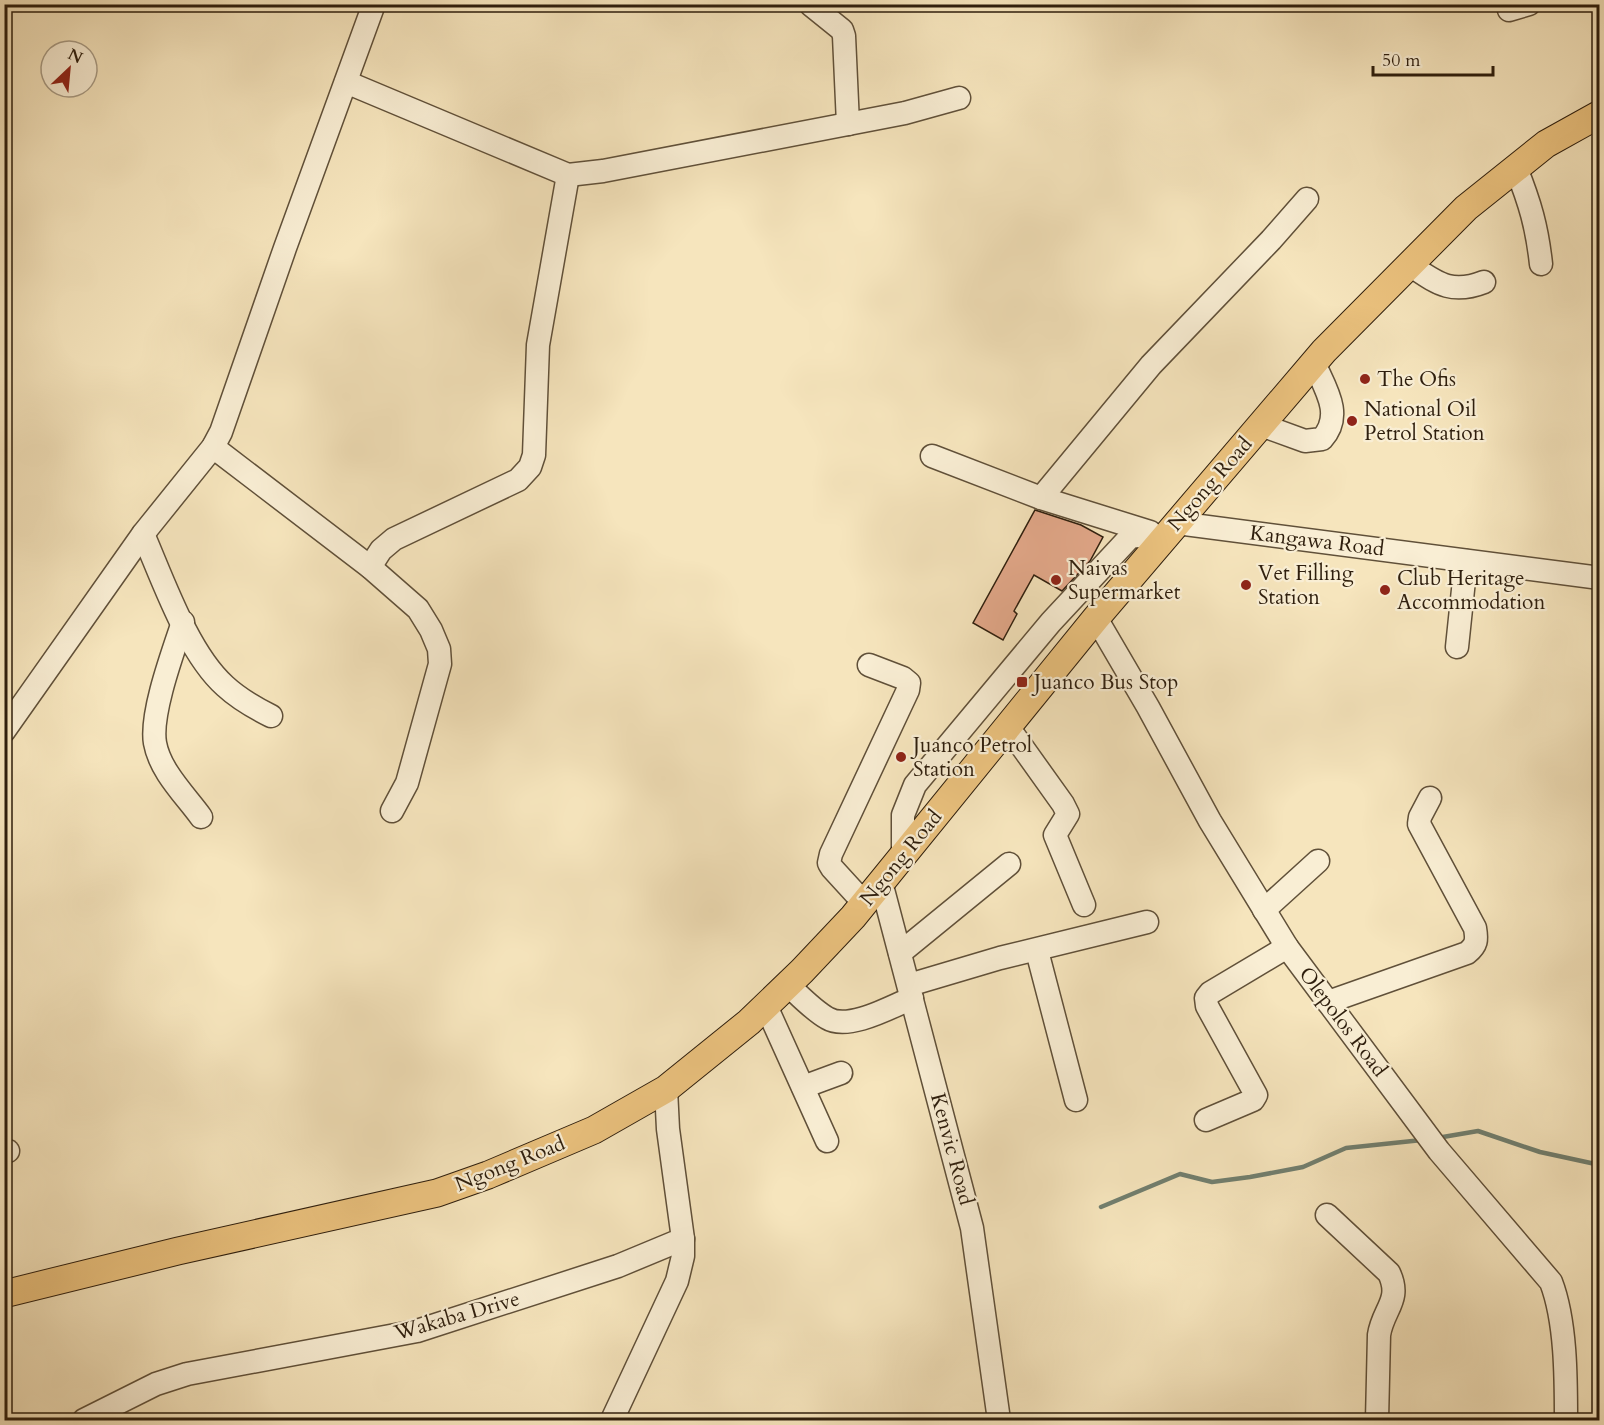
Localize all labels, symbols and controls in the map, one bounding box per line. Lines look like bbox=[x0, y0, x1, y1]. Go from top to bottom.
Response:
north arrow bbox=[39, 39, 99, 99]
scale bar bbox=[1373, 39, 1493, 77]
text: N bbox=[64, 43, 86, 69]
text: 50 m bbox=[1382, 48, 1421, 73]
place label: The Ofis bbox=[1377, 365, 1456, 394]
marker: The Ofis bbox=[1358, 372, 1372, 386]
place label: National Oil Petrol Station bbox=[1364, 395, 1485, 448]
marker: National Oil Petrol Station bbox=[1345, 414, 1359, 428]
street label: Ngong Road bbox=[1161, 431, 1259, 537]
street label: Kangawa Road bbox=[1248, 518, 1386, 564]
place label: Naivas Supermarket bbox=[1068, 554, 1181, 607]
place label: Vet Filling Station bbox=[1258, 559, 1354, 612]
place label: Club Heritage Accommodation bbox=[1397, 564, 1545, 617]
marker: Naivas Supermarket bbox=[1049, 573, 1063, 587]
marker: Vet Filling Station bbox=[1239, 578, 1253, 592]
marker: Club Heritage Accommodation bbox=[1378, 583, 1392, 597]
place label: Juanco Bus Stop bbox=[1031, 668, 1178, 697]
marker: Juanco Bus Stop bbox=[1015, 675, 1029, 689]
place label: Juanco Petrol Station bbox=[910, 731, 1032, 784]
marker: Juanco Petrol Station bbox=[894, 750, 908, 764]
street label: Ngong Road bbox=[853, 804, 949, 912]
street label: Olepolos Road bbox=[1292, 961, 1394, 1083]
street label: Kenvic Road bbox=[923, 1090, 981, 1208]
street label: Ngong Road bbox=[451, 1129, 569, 1199]
street label: Wakaba Drive bbox=[390, 1284, 523, 1348]

